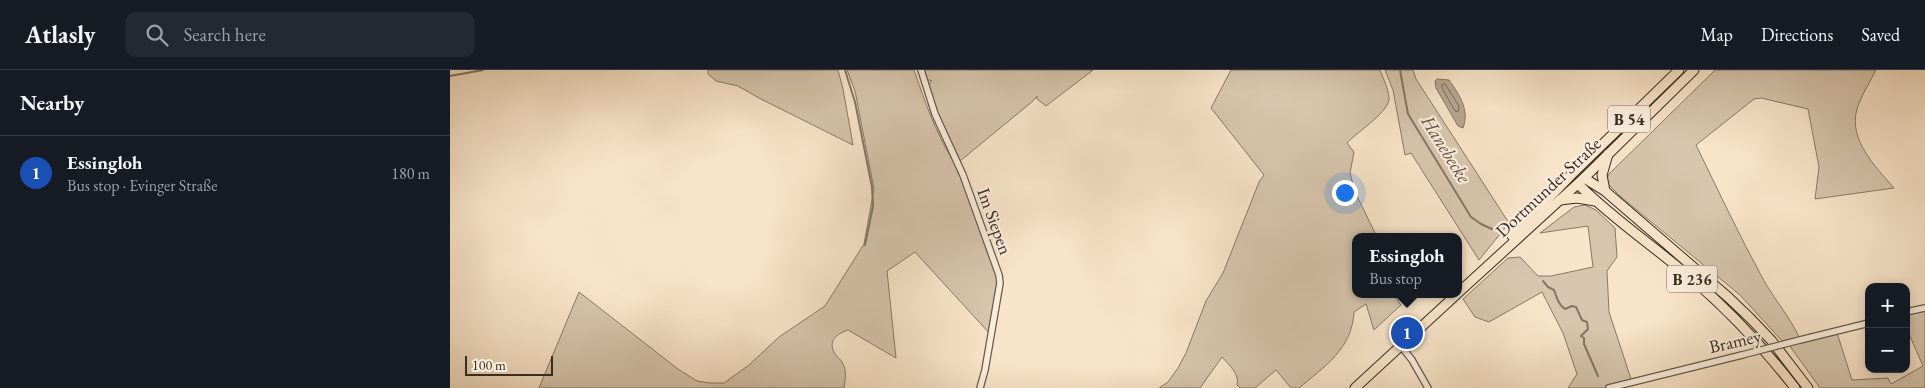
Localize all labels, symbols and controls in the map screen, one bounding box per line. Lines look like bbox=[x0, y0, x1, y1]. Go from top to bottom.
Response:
search box bbox=[125, 12, 475, 57]
text: Atlasly bbox=[25, 19, 95, 50]
icon: search bbox=[143, 21, 171, 49]
text: Search here bbox=[183, 22, 266, 47]
text: Map bbox=[1701, 23, 1733, 46]
text: Directions bbox=[1761, 23, 1833, 46]
text: Saved bbox=[1861, 23, 1900, 46]
text: Nearby bbox=[20, 89, 84, 116]
road number: B 54 bbox=[1608, 106, 1650, 132]
water label: Hanebecke bbox=[1415, 110, 1477, 188]
street label: Dortmunder Straße bbox=[1490, 132, 1606, 242]
text: Essingloh bbox=[67, 150, 142, 175]
text: 1 bbox=[32, 163, 40, 184]
text: 180 m bbox=[391, 163, 430, 184]
text: Bus stop · Evinger Straße bbox=[67, 175, 217, 196]
your location bbox=[1332, 180, 1358, 206]
street label: Im Siepen bbox=[972, 184, 1018, 258]
popup bbox=[1352, 233, 1462, 298]
text: Essingloh bbox=[1369, 243, 1445, 268]
road number: B 236 bbox=[1667, 265, 1717, 292]
text: Bus stop bbox=[1369, 268, 1422, 289]
map controls bbox=[1865, 283, 1910, 373]
button: + bbox=[1865, 283, 1910, 328]
pin: 1 bbox=[1391, 314, 1423, 352]
street label: Bramey bbox=[1707, 324, 1763, 358]
button: − bbox=[1865, 328, 1910, 373]
scale bar bbox=[465, 353, 552, 376]
text: 100 m bbox=[472, 356, 506, 374]

